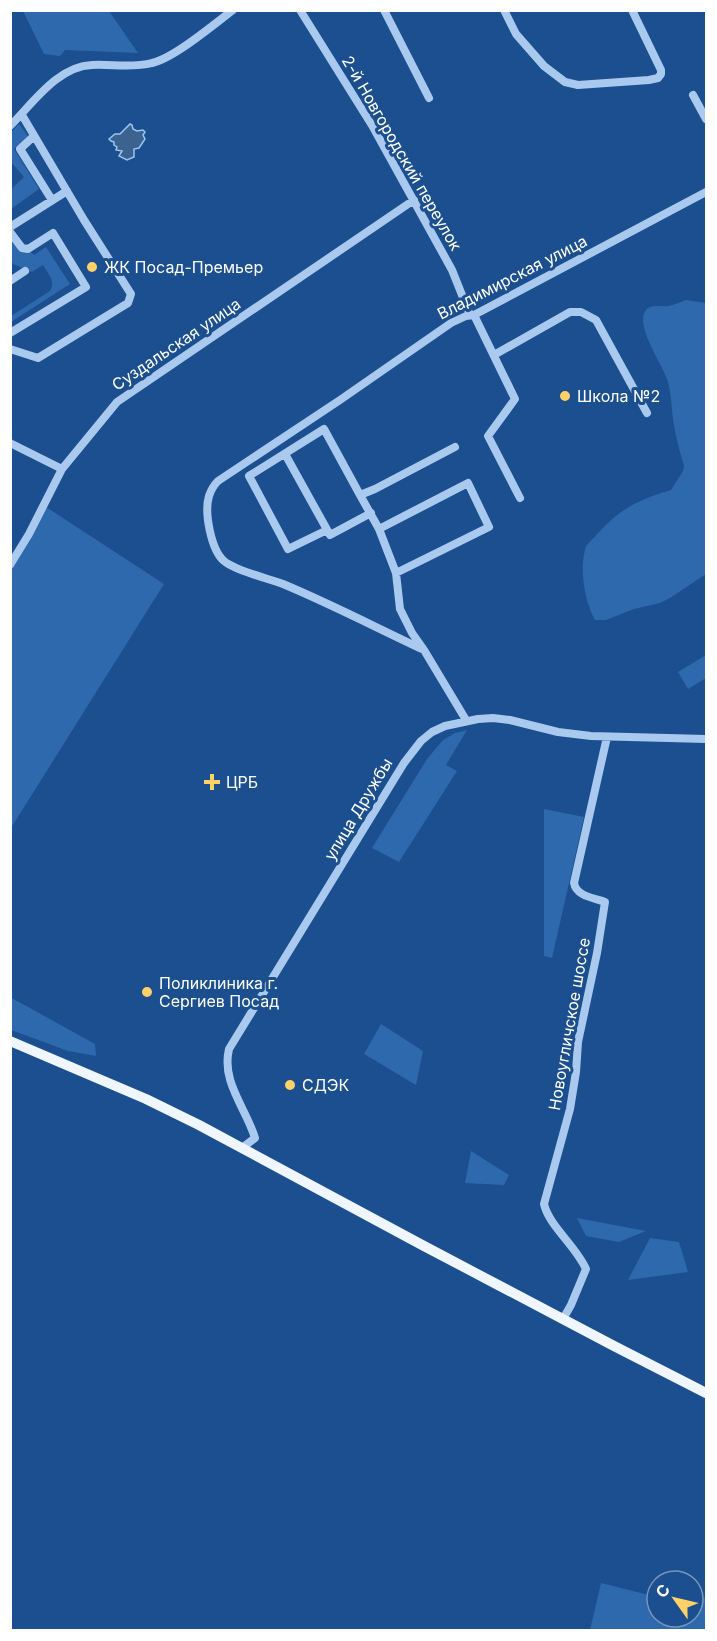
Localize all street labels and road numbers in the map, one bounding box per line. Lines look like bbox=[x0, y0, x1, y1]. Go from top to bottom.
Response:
street label: 2-й Новгородский переулок bbox=[338, 52, 466, 254]
street label: Владимирская улица bbox=[434, 231, 590, 323]
street label: Суздальская улица bbox=[108, 293, 244, 395]
street label: улица Дружбы bbox=[320, 754, 396, 864]
street label: Новоугличское шоссе bbox=[544, 936, 594, 1112]

